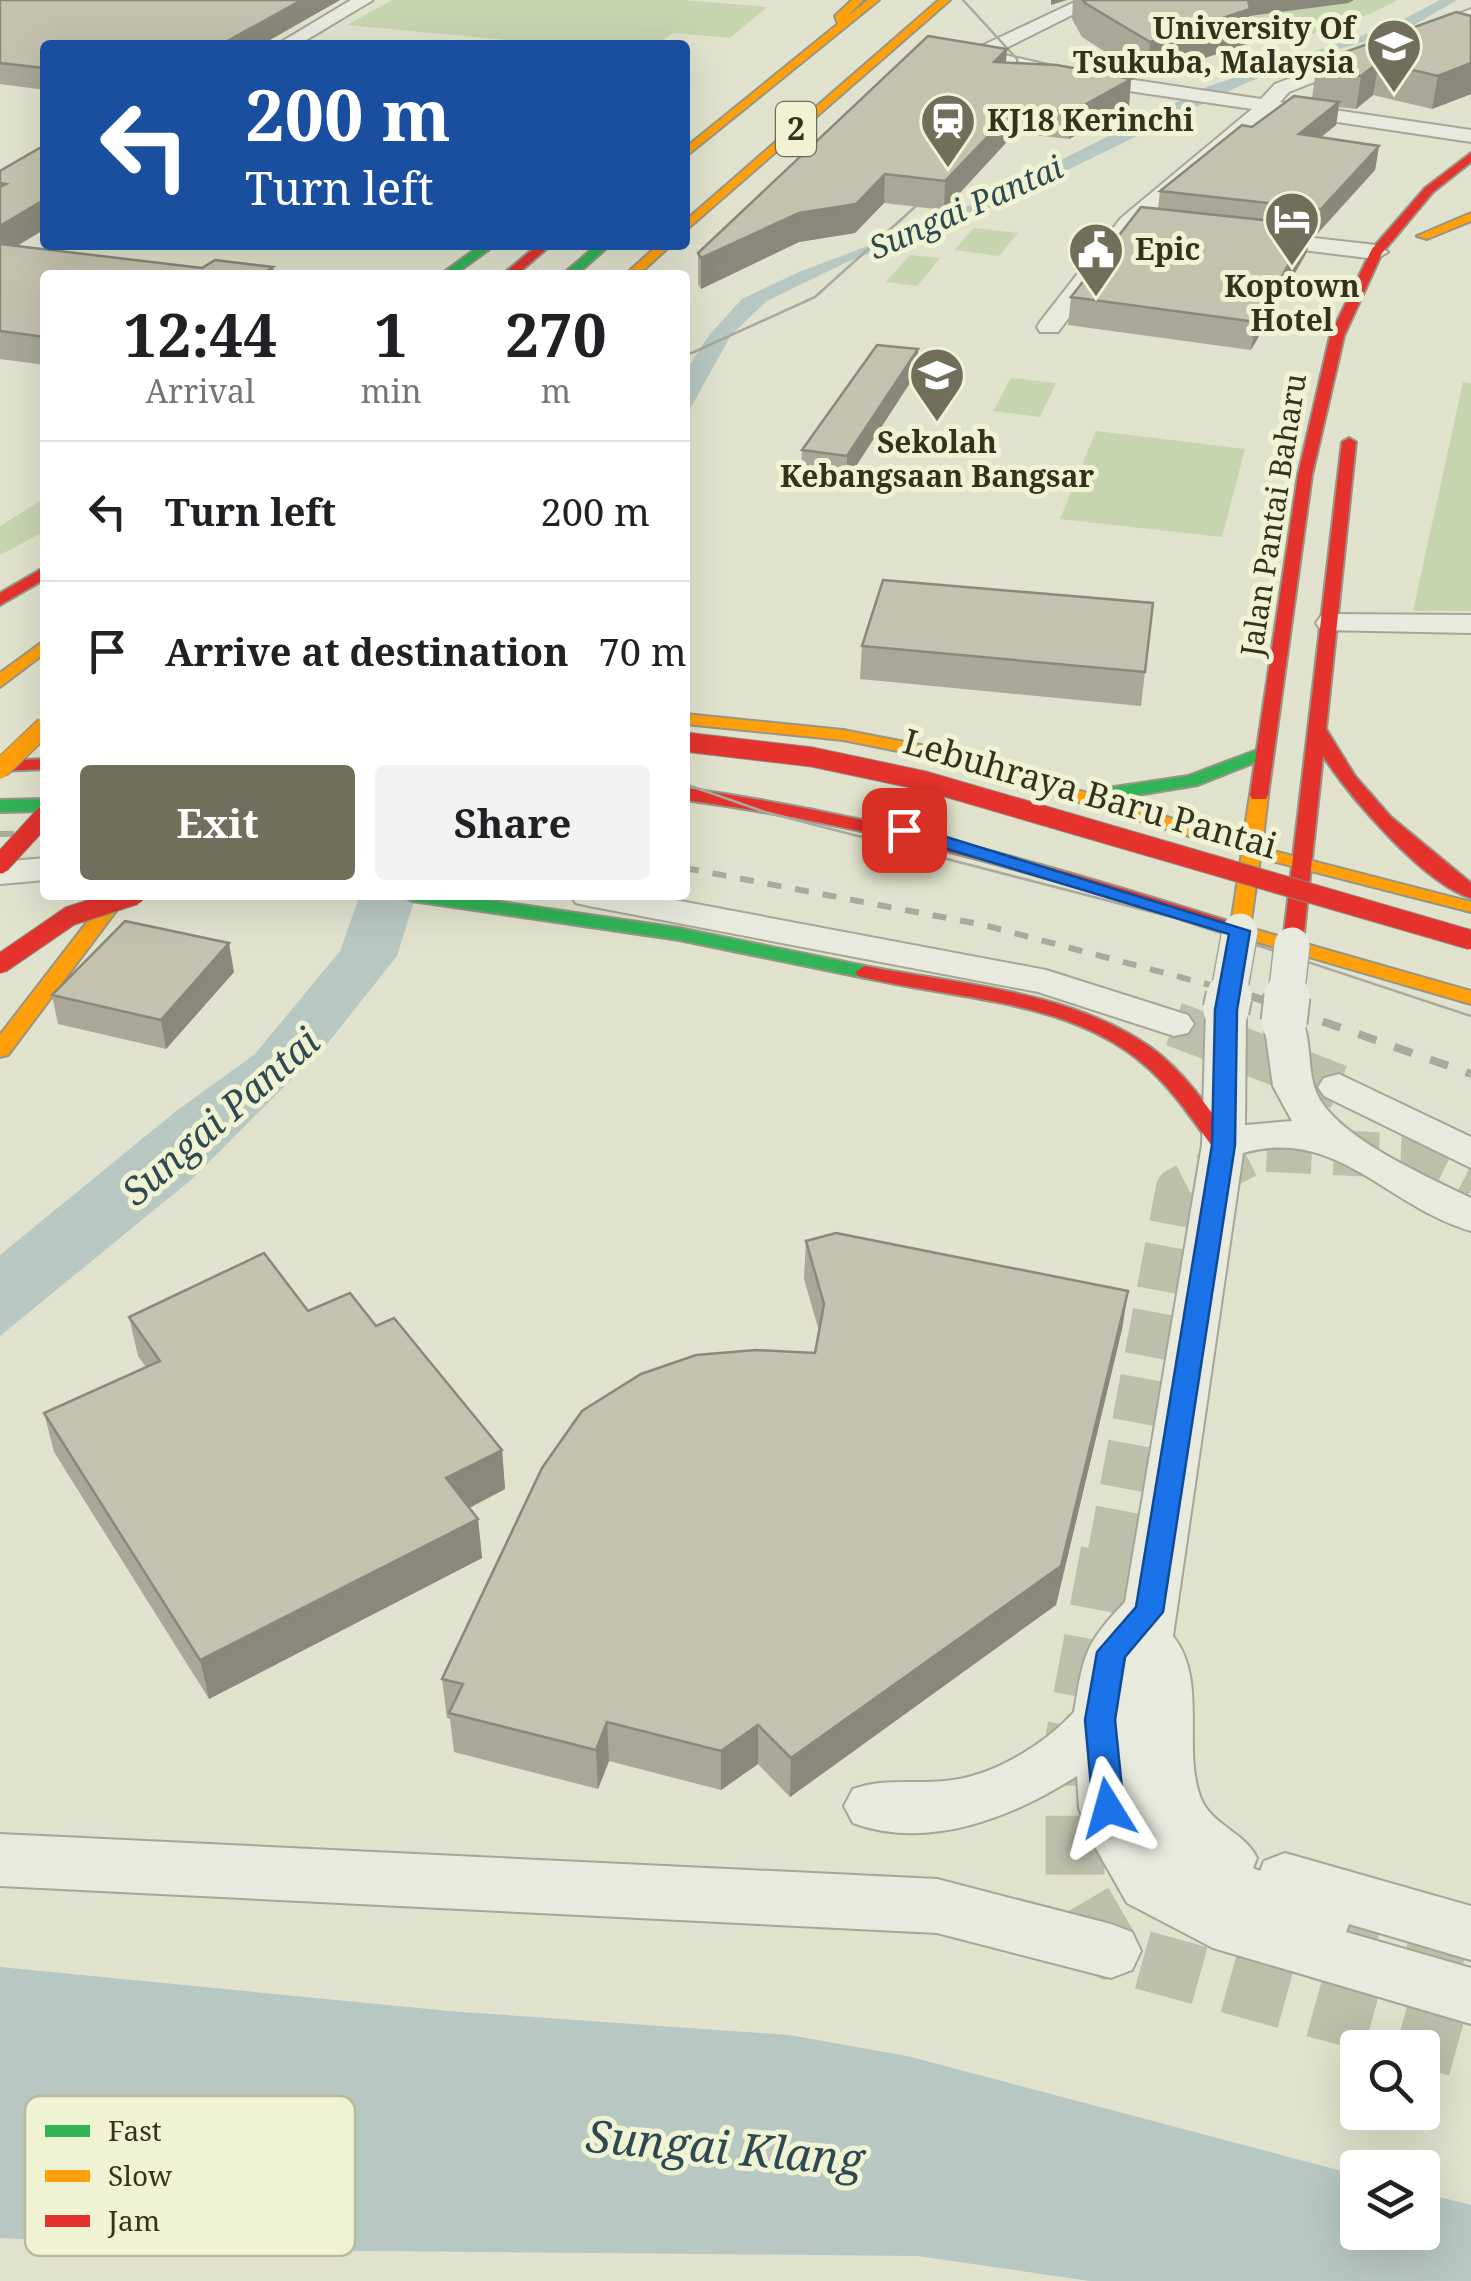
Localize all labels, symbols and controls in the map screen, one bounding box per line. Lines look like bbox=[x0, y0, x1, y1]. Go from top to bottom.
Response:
place label: University Of Tsukuba, Malaysia bbox=[1073, 7, 1358, 82]
school or university icon: University Of Tsukuba, Malaysia bbox=[1364, 16, 1424, 95]
text: 200 m bbox=[245, 66, 451, 162]
icon: left bbox=[80, 80, 210, 210]
station icon: KJ18 Kerinchi bbox=[918, 91, 978, 170]
place label: KJ18 Kerinchi bbox=[987, 99, 1194, 140]
road number: 2 bbox=[776, 102, 816, 156]
water label: Sungai Pantai bbox=[862, 145, 1069, 269]
text: Turn left bbox=[245, 157, 434, 218]
hotel icon: Koptown Hotel bbox=[1262, 189, 1322, 268]
public building icon: Epic bbox=[1066, 220, 1126, 299]
place label: Epic bbox=[1135, 228, 1200, 269]
place label: Koptown Hotel bbox=[1224, 265, 1360, 340]
text: 12:44 bbox=[123, 293, 277, 375]
text: 1 bbox=[374, 293, 408, 375]
text: 270 bbox=[505, 293, 607, 375]
school or university icon: Sekolah Kebangsaan Bangsar bbox=[907, 345, 967, 424]
text: Arrival bbox=[146, 369, 255, 412]
text: min bbox=[361, 369, 422, 412]
text: m bbox=[541, 369, 571, 412]
street label: Jalan Pantai Baharu bbox=[1230, 370, 1315, 660]
place label: Sekolah Kebangsaan Bangsar bbox=[780, 421, 1094, 496]
icon: left bbox=[80, 484, 135, 539]
text: Turn left bbox=[165, 485, 336, 537]
text: 200 m bbox=[540, 485, 650, 537]
icon: arrive bbox=[80, 624, 135, 679]
text: Arrive at destination bbox=[165, 625, 569, 677]
text: 70 m bbox=[599, 625, 687, 677]
street label: Lebuhraya Baru Pantai bbox=[898, 717, 1283, 868]
button: Exit bbox=[80, 765, 355, 880]
button: Share bbox=[375, 765, 650, 880]
pin bbox=[862, 788, 947, 873]
icon: arrive bbox=[877, 803, 932, 858]
water label: Sungai Pantai bbox=[110, 1015, 330, 1216]
position arrow bbox=[1056, 1756, 1160, 1860]
map controls bbox=[1340, 2030, 1440, 2250]
button: search bbox=[1340, 2030, 1440, 2130]
legend bbox=[25, 2096, 355, 2256]
water label: Sungai Klang bbox=[584, 2104, 868, 2189]
text: Fast bbox=[108, 2111, 162, 2149]
button: layers bbox=[1340, 2150, 1440, 2250]
text: Slow bbox=[108, 2156, 173, 2194]
text: Jam bbox=[107, 2201, 160, 2239]

